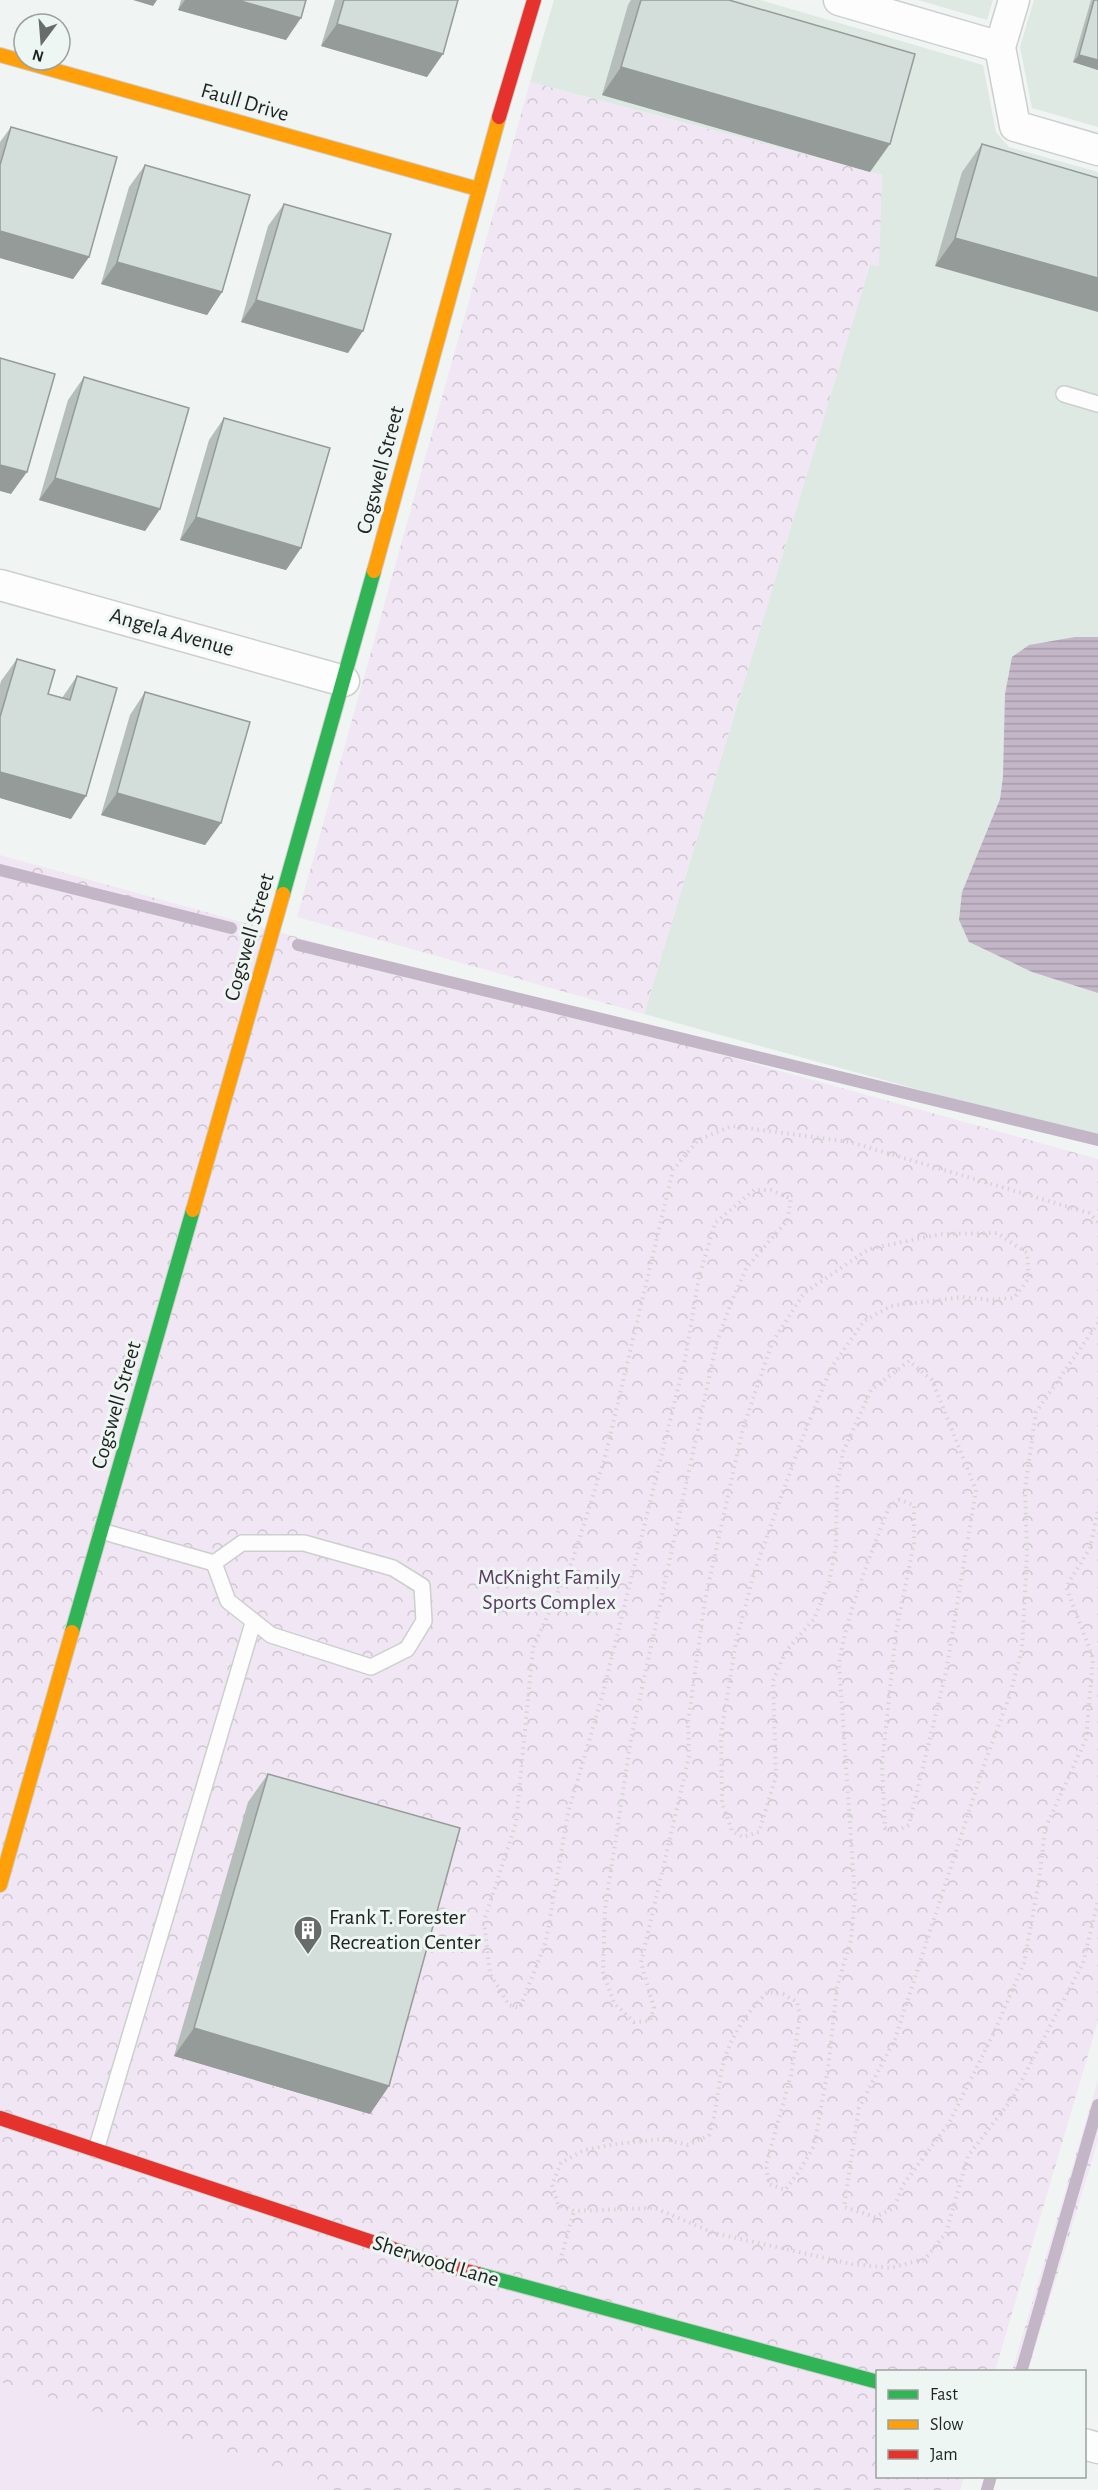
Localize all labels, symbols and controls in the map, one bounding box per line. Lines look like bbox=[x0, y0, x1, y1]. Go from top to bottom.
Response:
north arrow bbox=[12, 12, 72, 72]
text: N bbox=[31, 46, 46, 65]
street label: Faull Drive bbox=[198, 79, 292, 125]
street label: Cogswell Street bbox=[352, 404, 408, 536]
street label: Angela Avenue bbox=[107, 604, 237, 660]
street label: Cogswell Street bbox=[220, 871, 278, 1003]
street label: Cogswell Street bbox=[87, 1339, 145, 1471]
park label: McKnight Family Sports Complex bbox=[478, 1566, 621, 1613]
place label: Frank T. Forester Recreation Center bbox=[329, 1906, 481, 1953]
building icon: Frank T. Forester Recreation Center bbox=[292, 1914, 324, 1956]
street label: Sherwood Lane bbox=[370, 2231, 502, 2291]
legend bbox=[876, 2370, 1086, 2478]
text: Fast bbox=[930, 2386, 958, 2404]
text: Slow bbox=[930, 2416, 963, 2434]
text: Jam bbox=[930, 2446, 958, 2464]

